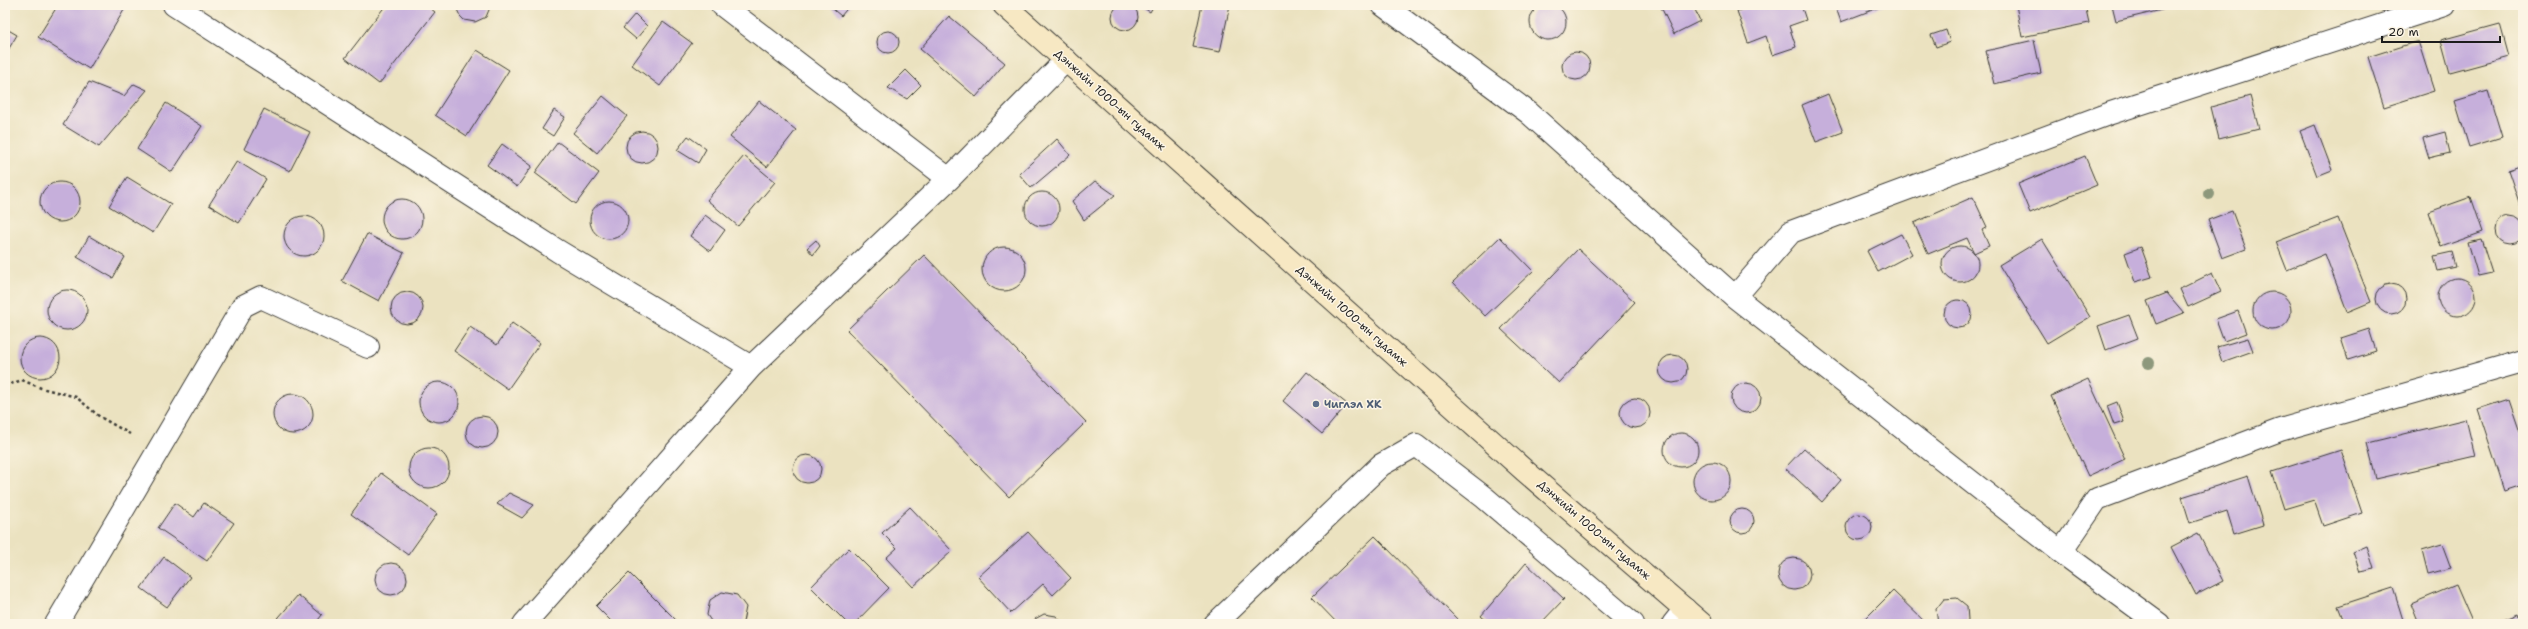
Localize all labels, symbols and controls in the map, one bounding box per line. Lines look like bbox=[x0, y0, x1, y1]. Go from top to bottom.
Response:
scale bar bbox=[2382, 18, 2500, 44]
text: 20 m bbox=[2388, 24, 2419, 40]
street label: Дэнжийн 1000-ын гудамж bbox=[1051, 46, 1169, 155]
street label: Дэнжийн 1000-ын гудамж bbox=[1293, 262, 1411, 371]
place label: Чиглэл ХК bbox=[1324, 397, 1382, 412]
marker: Чиглэл ХК bbox=[1311, 399, 1321, 409]
street label: Дэнжийн 1000-ын гудамж bbox=[1534, 477, 1654, 584]

